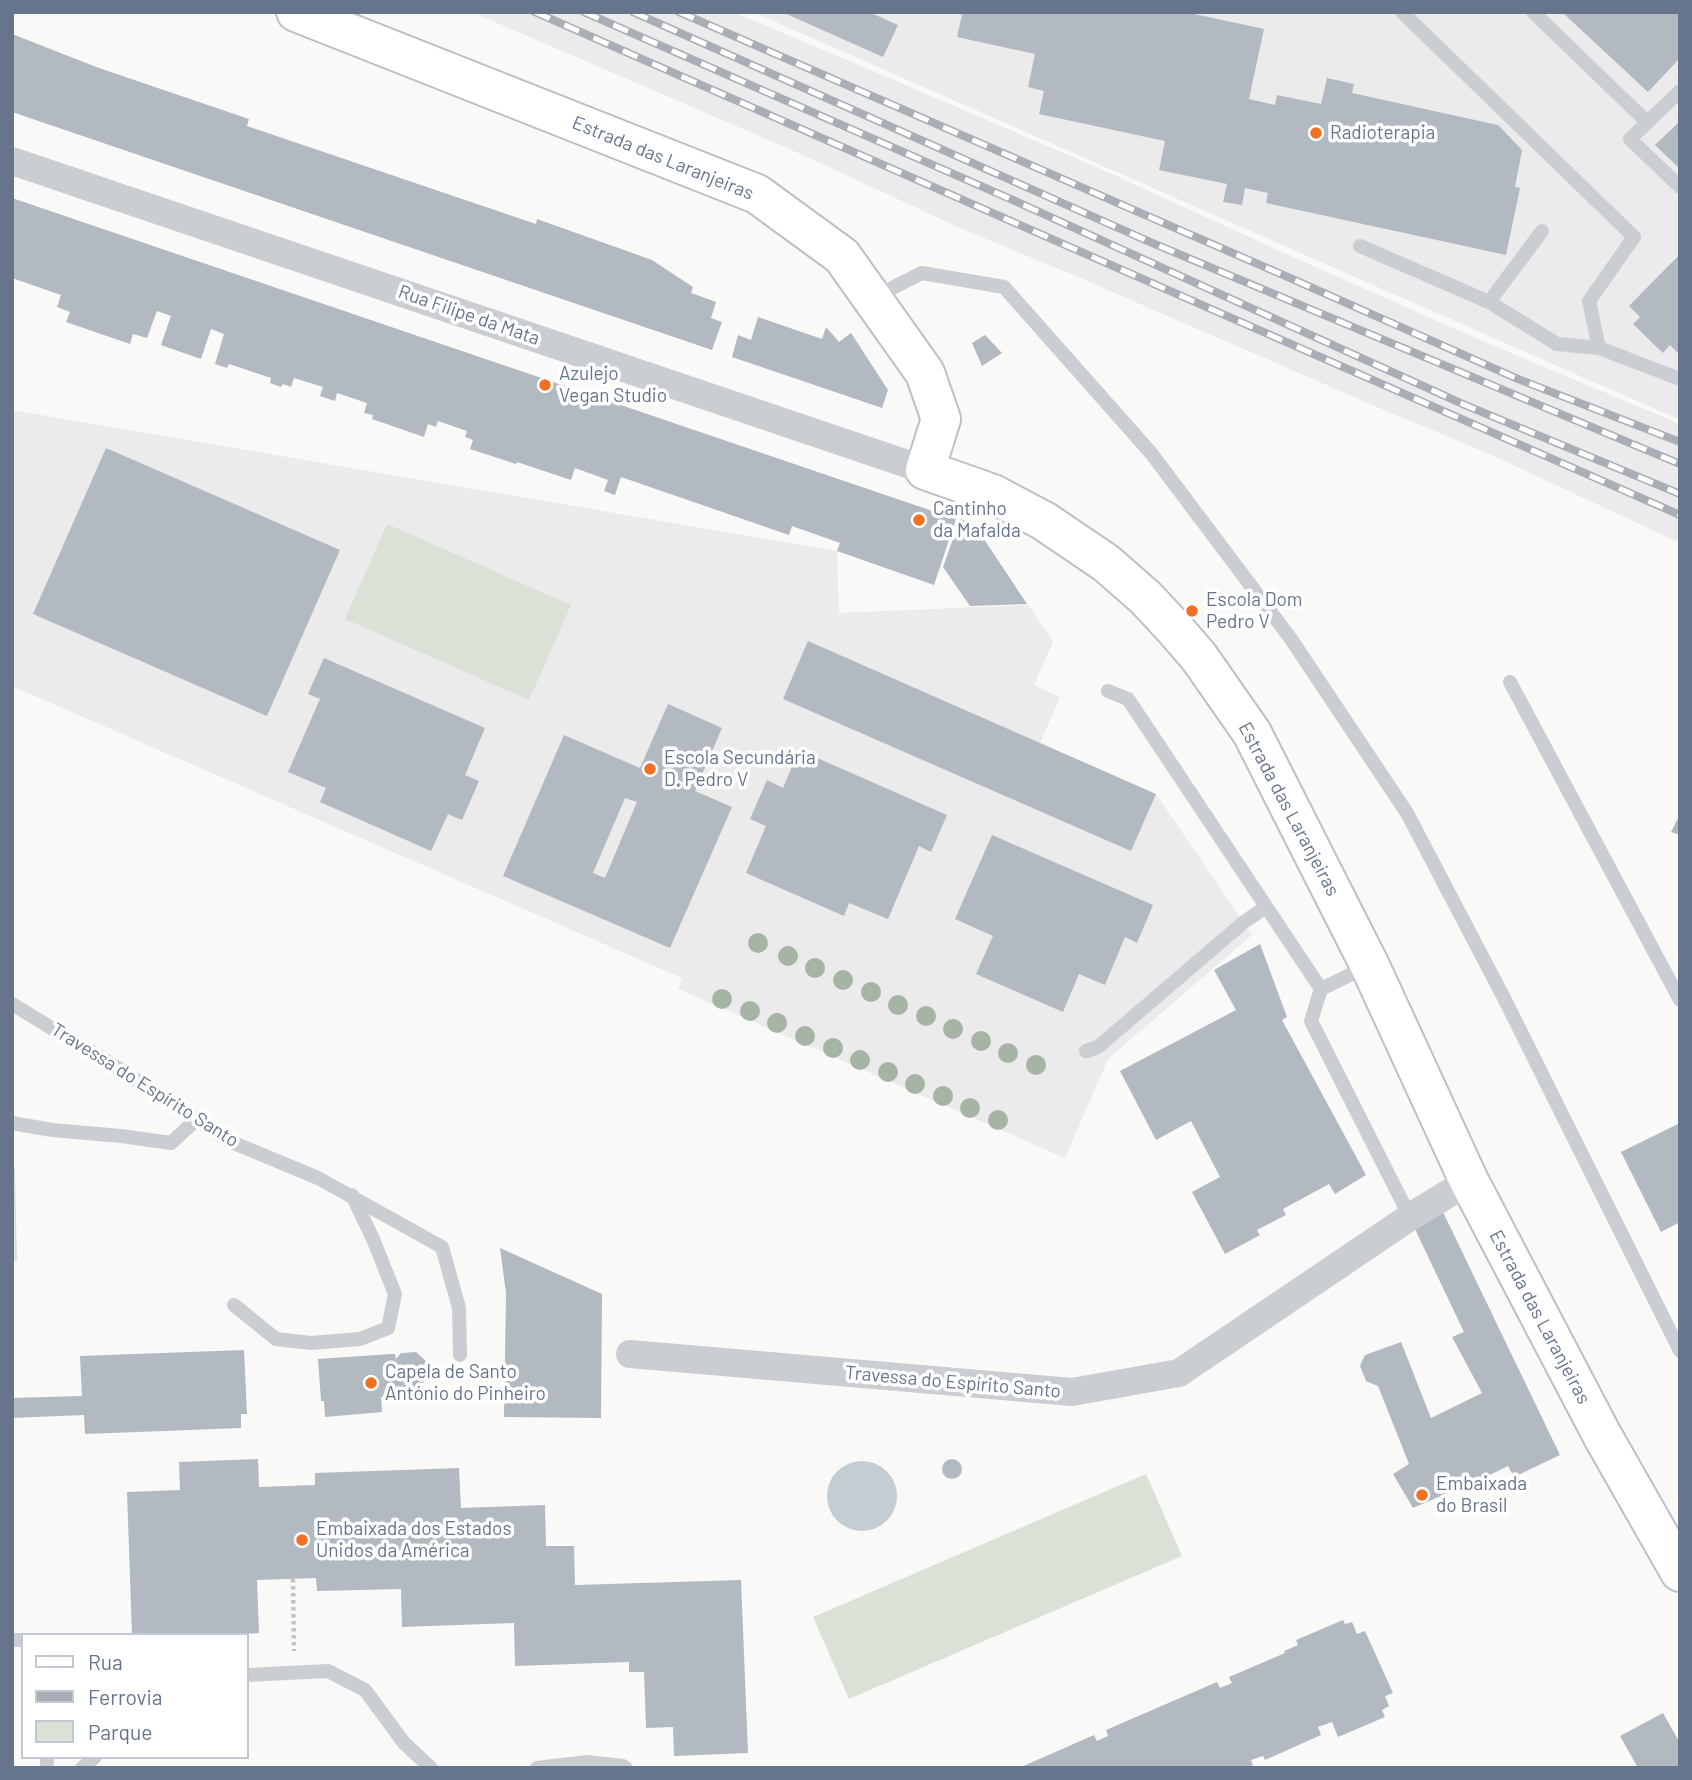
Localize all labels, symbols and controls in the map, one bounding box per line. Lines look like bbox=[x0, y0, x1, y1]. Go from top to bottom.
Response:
street label: Estrada das Laranjeiras bbox=[569, 111, 757, 205]
place label: Radioterapia bbox=[1330, 122, 1435, 144]
marker: Radioterapia bbox=[1308, 125, 1324, 141]
street label: Rua Filipe da Mata bbox=[395, 280, 543, 350]
place label: Azulejo Vegan Studio bbox=[559, 363, 667, 407]
marker: Azulejo Vegan Studio bbox=[537, 377, 553, 393]
place label: Cantinho da Mafalda bbox=[933, 498, 1021, 542]
marker: Cantinho da Mafalda bbox=[911, 512, 927, 528]
place label: Escola Dom Pedro V bbox=[1206, 589, 1303, 633]
marker: Escola Dom Pedro V bbox=[1184, 603, 1200, 619]
street label: Estrada das Laranjeiras bbox=[1233, 718, 1345, 900]
place label: Escola Secundária D. Pedro V bbox=[664, 747, 816, 791]
marker: Escola Secundária D. Pedro V bbox=[642, 761, 658, 777]
street label: Travessa do Espírito Santo bbox=[47, 1018, 243, 1152]
street label: Estrada das Laranjeiras bbox=[1484, 1226, 1596, 1408]
place label: Capela de Santo António do Pinheiro bbox=[385, 1361, 546, 1405]
street label: Travessa do Espírito Santo bbox=[844, 1361, 1062, 1403]
marker: Capela de Santo António do Pinheiro bbox=[363, 1375, 379, 1391]
place label: Embaixada do Brasil bbox=[1436, 1473, 1527, 1517]
marker: Embaixada do Brasil bbox=[1414, 1487, 1430, 1503]
place label: Embaixada dos Estados Unidos da América bbox=[316, 1518, 512, 1562]
marker: Embaixada dos Estados Unidos da América bbox=[294, 1532, 310, 1548]
legend bbox=[21, 1633, 248, 1759]
text: Rua bbox=[88, 1649, 123, 1674]
text: Ferrovia bbox=[88, 1684, 163, 1709]
text: Parque bbox=[88, 1719, 153, 1744]

